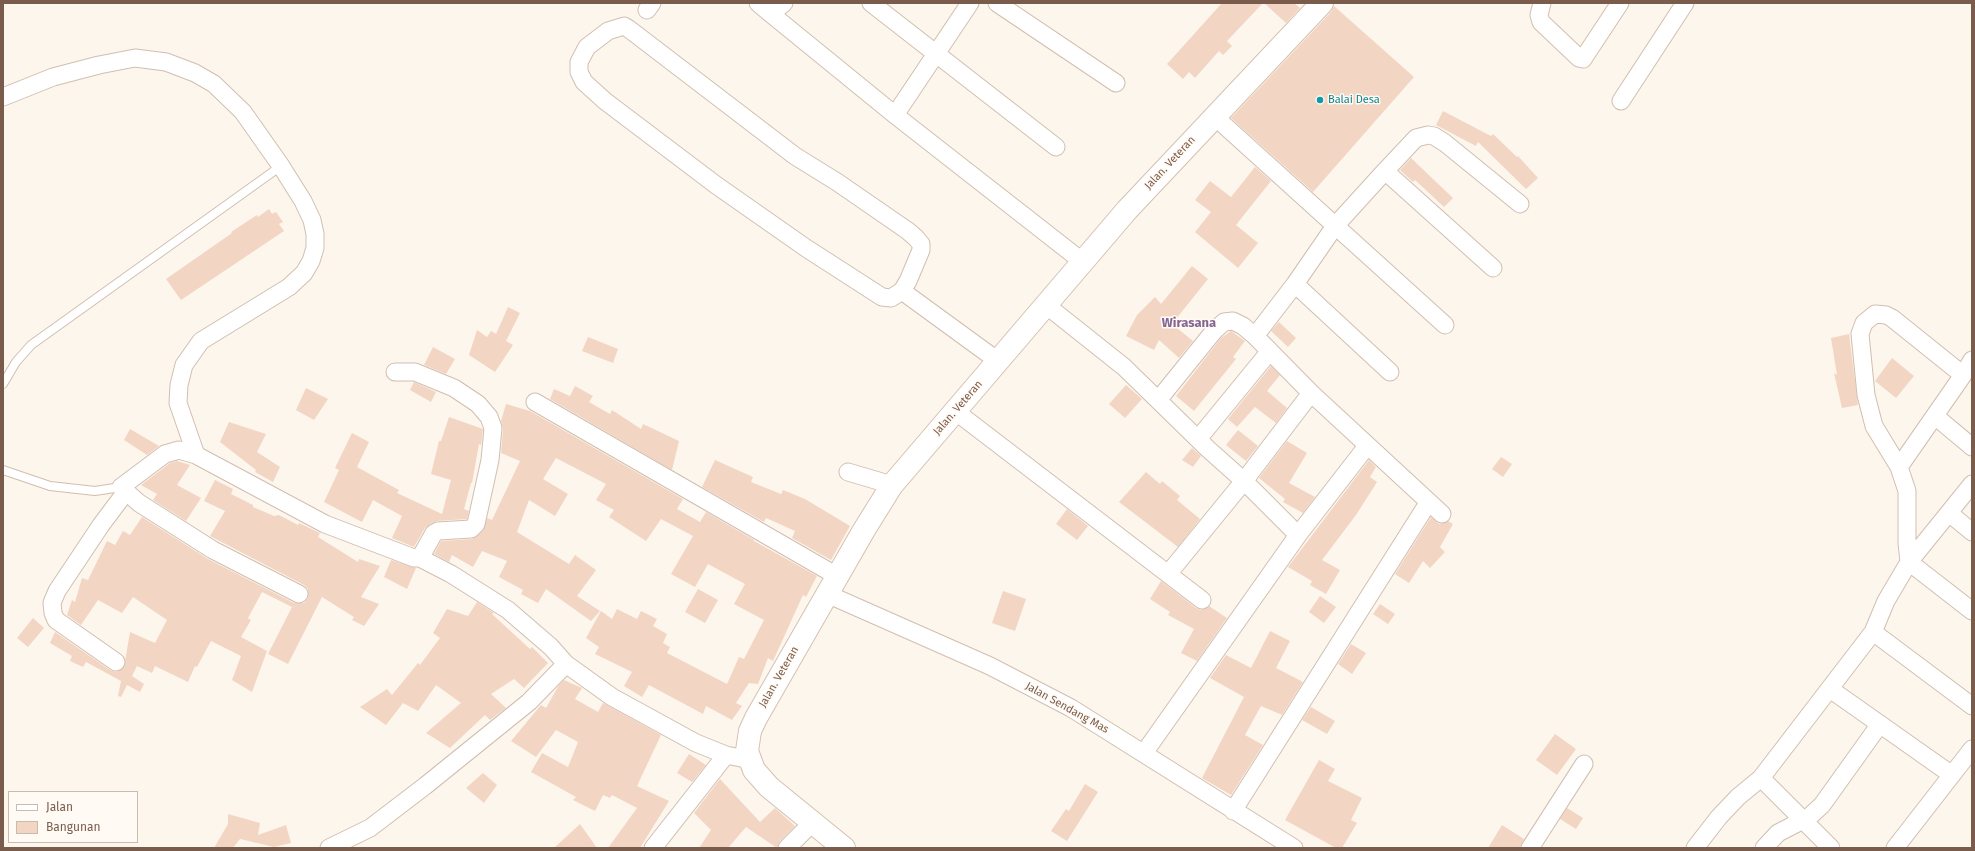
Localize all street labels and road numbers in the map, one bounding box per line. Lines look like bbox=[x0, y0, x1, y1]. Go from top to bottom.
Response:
street label: Jalan. Veteran bbox=[1142, 134, 1198, 192]
street label: Jalan. Veteran bbox=[931, 378, 985, 438]
street label: Jalan. Veteran bbox=[756, 644, 802, 710]
street label: Jalan Sendang Mas bbox=[1023, 680, 1111, 736]

